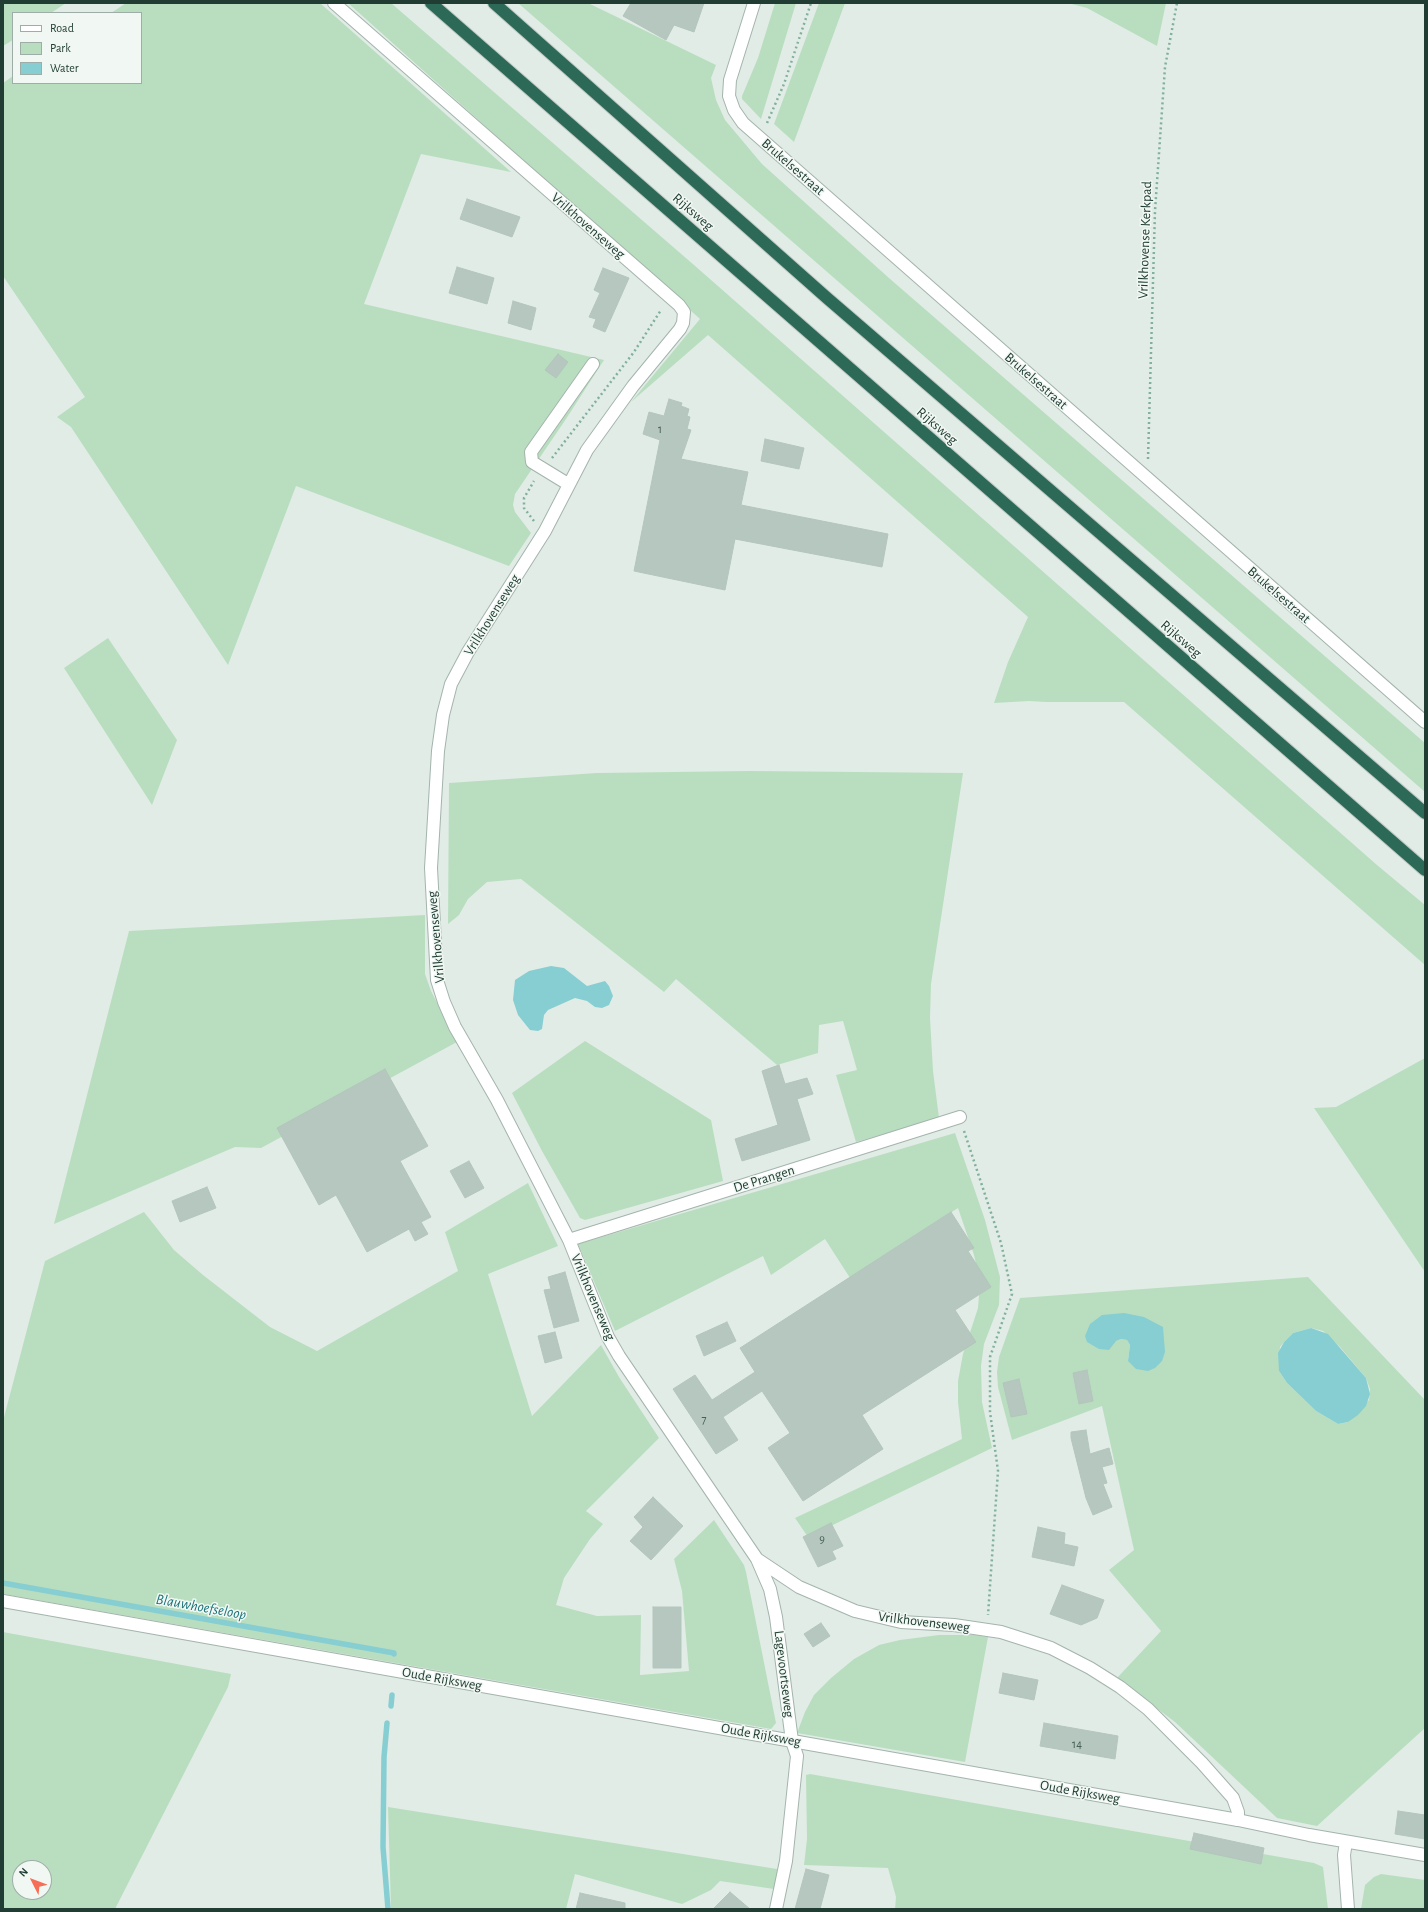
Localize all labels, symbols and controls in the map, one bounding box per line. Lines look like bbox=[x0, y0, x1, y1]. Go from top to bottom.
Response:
legend bbox=[12, 12, 142, 84]
text: Road bbox=[50, 22, 74, 34]
text: Park bbox=[50, 42, 71, 54]
text: Water bbox=[50, 62, 79, 74]
street label: Brukelsestraat bbox=[758, 135, 828, 199]
street label: Vrilkhovense Kerkpad bbox=[1135, 181, 1155, 299]
street label: Vrilkhovenseweg bbox=[548, 189, 628, 263]
street label: Rijksweg bbox=[669, 190, 717, 234]
street label: Brukelsestraat bbox=[1001, 349, 1071, 413]
street label: Rijksweg bbox=[913, 404, 961, 448]
house number: 1 bbox=[658, 422, 662, 436]
street label: Brukelsestraat bbox=[1244, 563, 1314, 627]
street label: Vrilkhovenseweg bbox=[460, 571, 524, 659]
street label: Rijksweg bbox=[1157, 617, 1205, 661]
street label: Vrilkhovenseweg bbox=[424, 890, 448, 984]
street label: De Prangen bbox=[731, 1162, 797, 1196]
street label: Vrilkhovenseweg bbox=[567, 1251, 619, 1343]
house number: 7 bbox=[701, 1412, 707, 1426]
house number: 9 bbox=[819, 1532, 825, 1546]
water label: Blauwhoefseloop bbox=[154, 1590, 248, 1624]
street label: Vrilkhovenseweg bbox=[877, 1608, 971, 1636]
street label: Lagevoortseweg bbox=[770, 1629, 798, 1719]
street label: Oude Rijksweg bbox=[401, 1664, 483, 1694]
street label: Oude Rijksweg bbox=[720, 1720, 802, 1750]
house number: 14 bbox=[1072, 1737, 1082, 1751]
street label: Oude Rijksweg bbox=[1039, 1777, 1121, 1807]
north arrow bbox=[12, 1860, 52, 1900]
text: N bbox=[17, 1866, 30, 1879]

